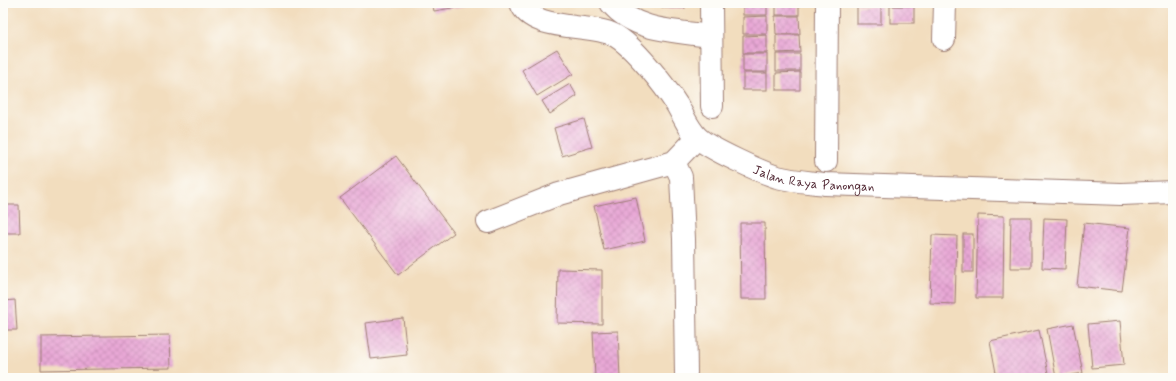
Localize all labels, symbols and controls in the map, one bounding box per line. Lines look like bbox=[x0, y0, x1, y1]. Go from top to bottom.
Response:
street label: Jalan Raya Panongan bbox=[750, 161, 875, 196]

